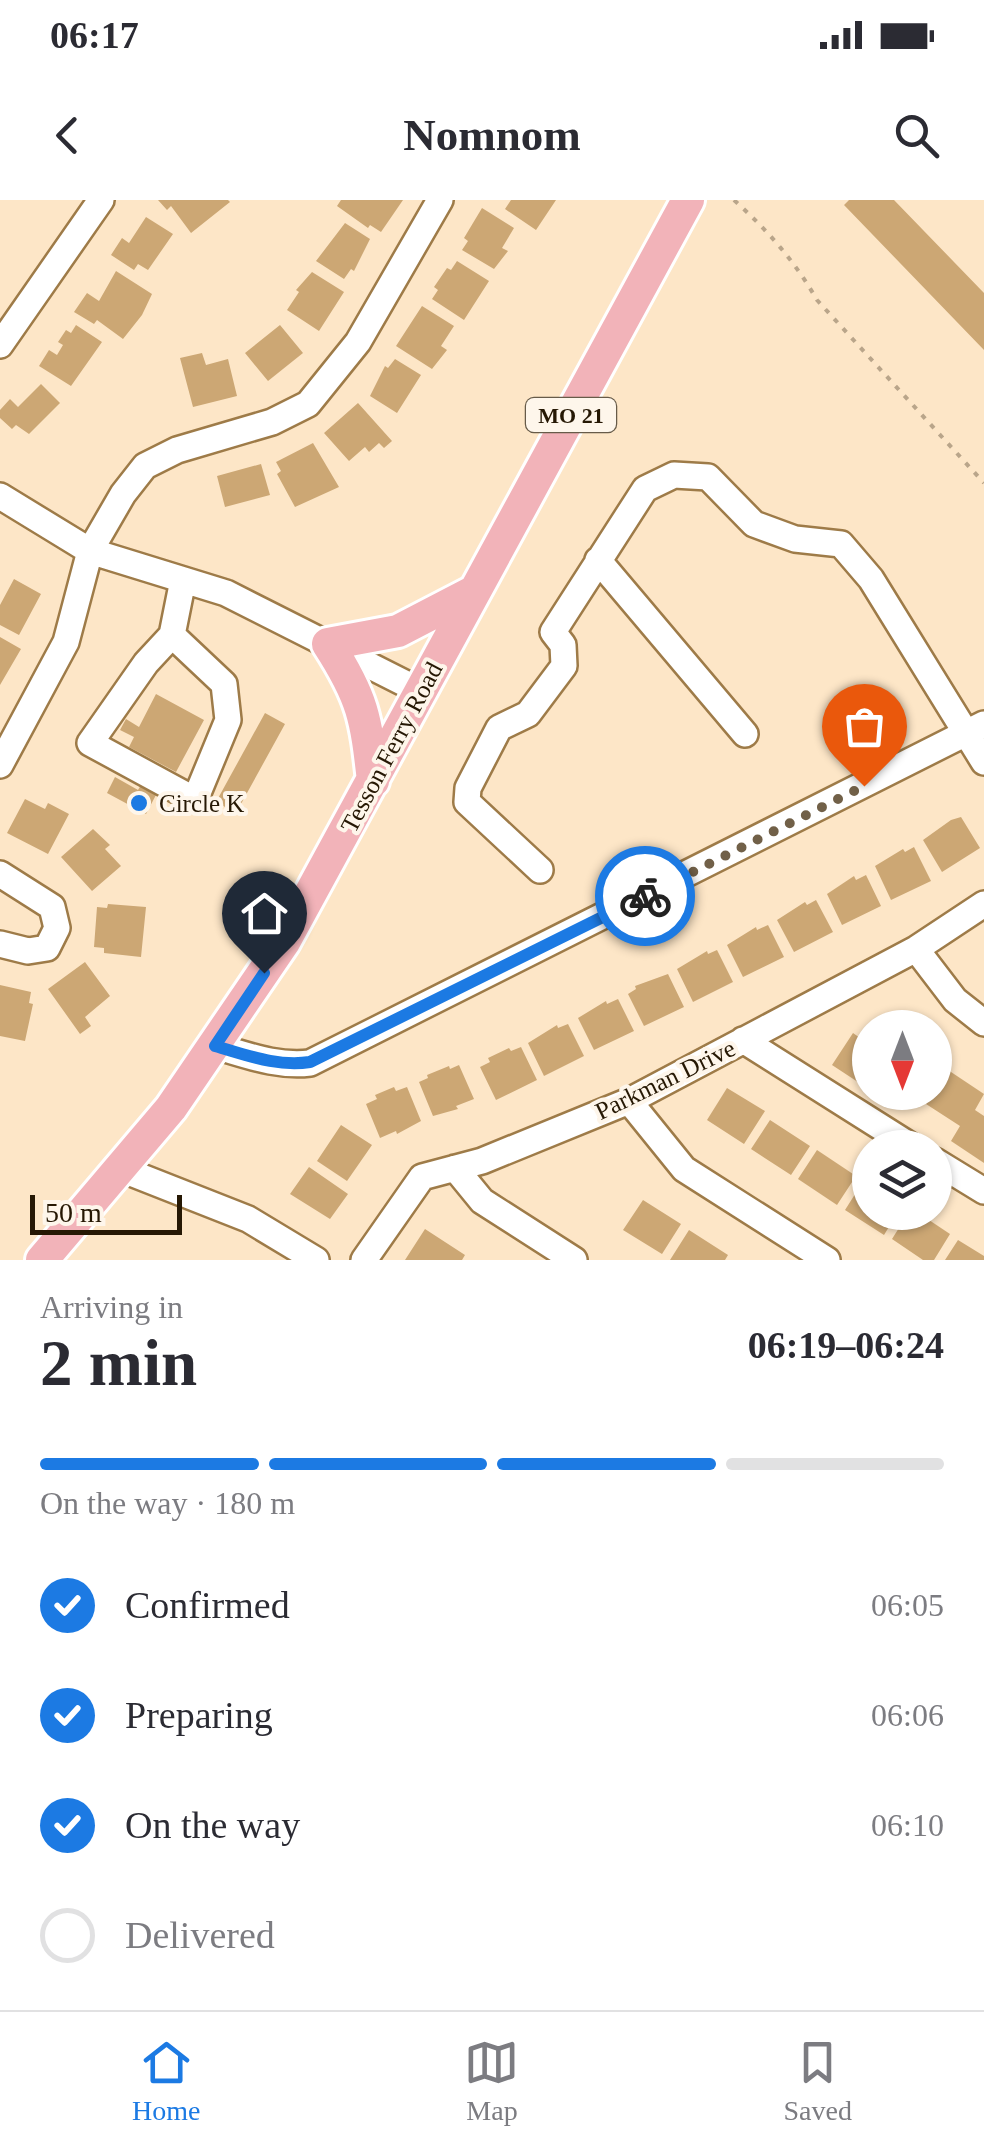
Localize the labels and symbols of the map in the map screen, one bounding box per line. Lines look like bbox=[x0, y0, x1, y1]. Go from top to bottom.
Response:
road number: MO 21 bbox=[526, 398, 616, 432]
street label: Tesson Ferry Road bbox=[335, 657, 448, 837]
pin bbox=[822, 684, 907, 787]
place label: Circle K bbox=[159, 790, 244, 817]
marker: Circle K bbox=[128, 792, 150, 814]
courier bbox=[595, 846, 695, 946]
pin bbox=[222, 871, 307, 974]
north arrow bbox=[852, 1010, 952, 1110]
street label: Parkman Drive bbox=[591, 1034, 739, 1125]
scale bar bbox=[30, 1190, 182, 1234]

